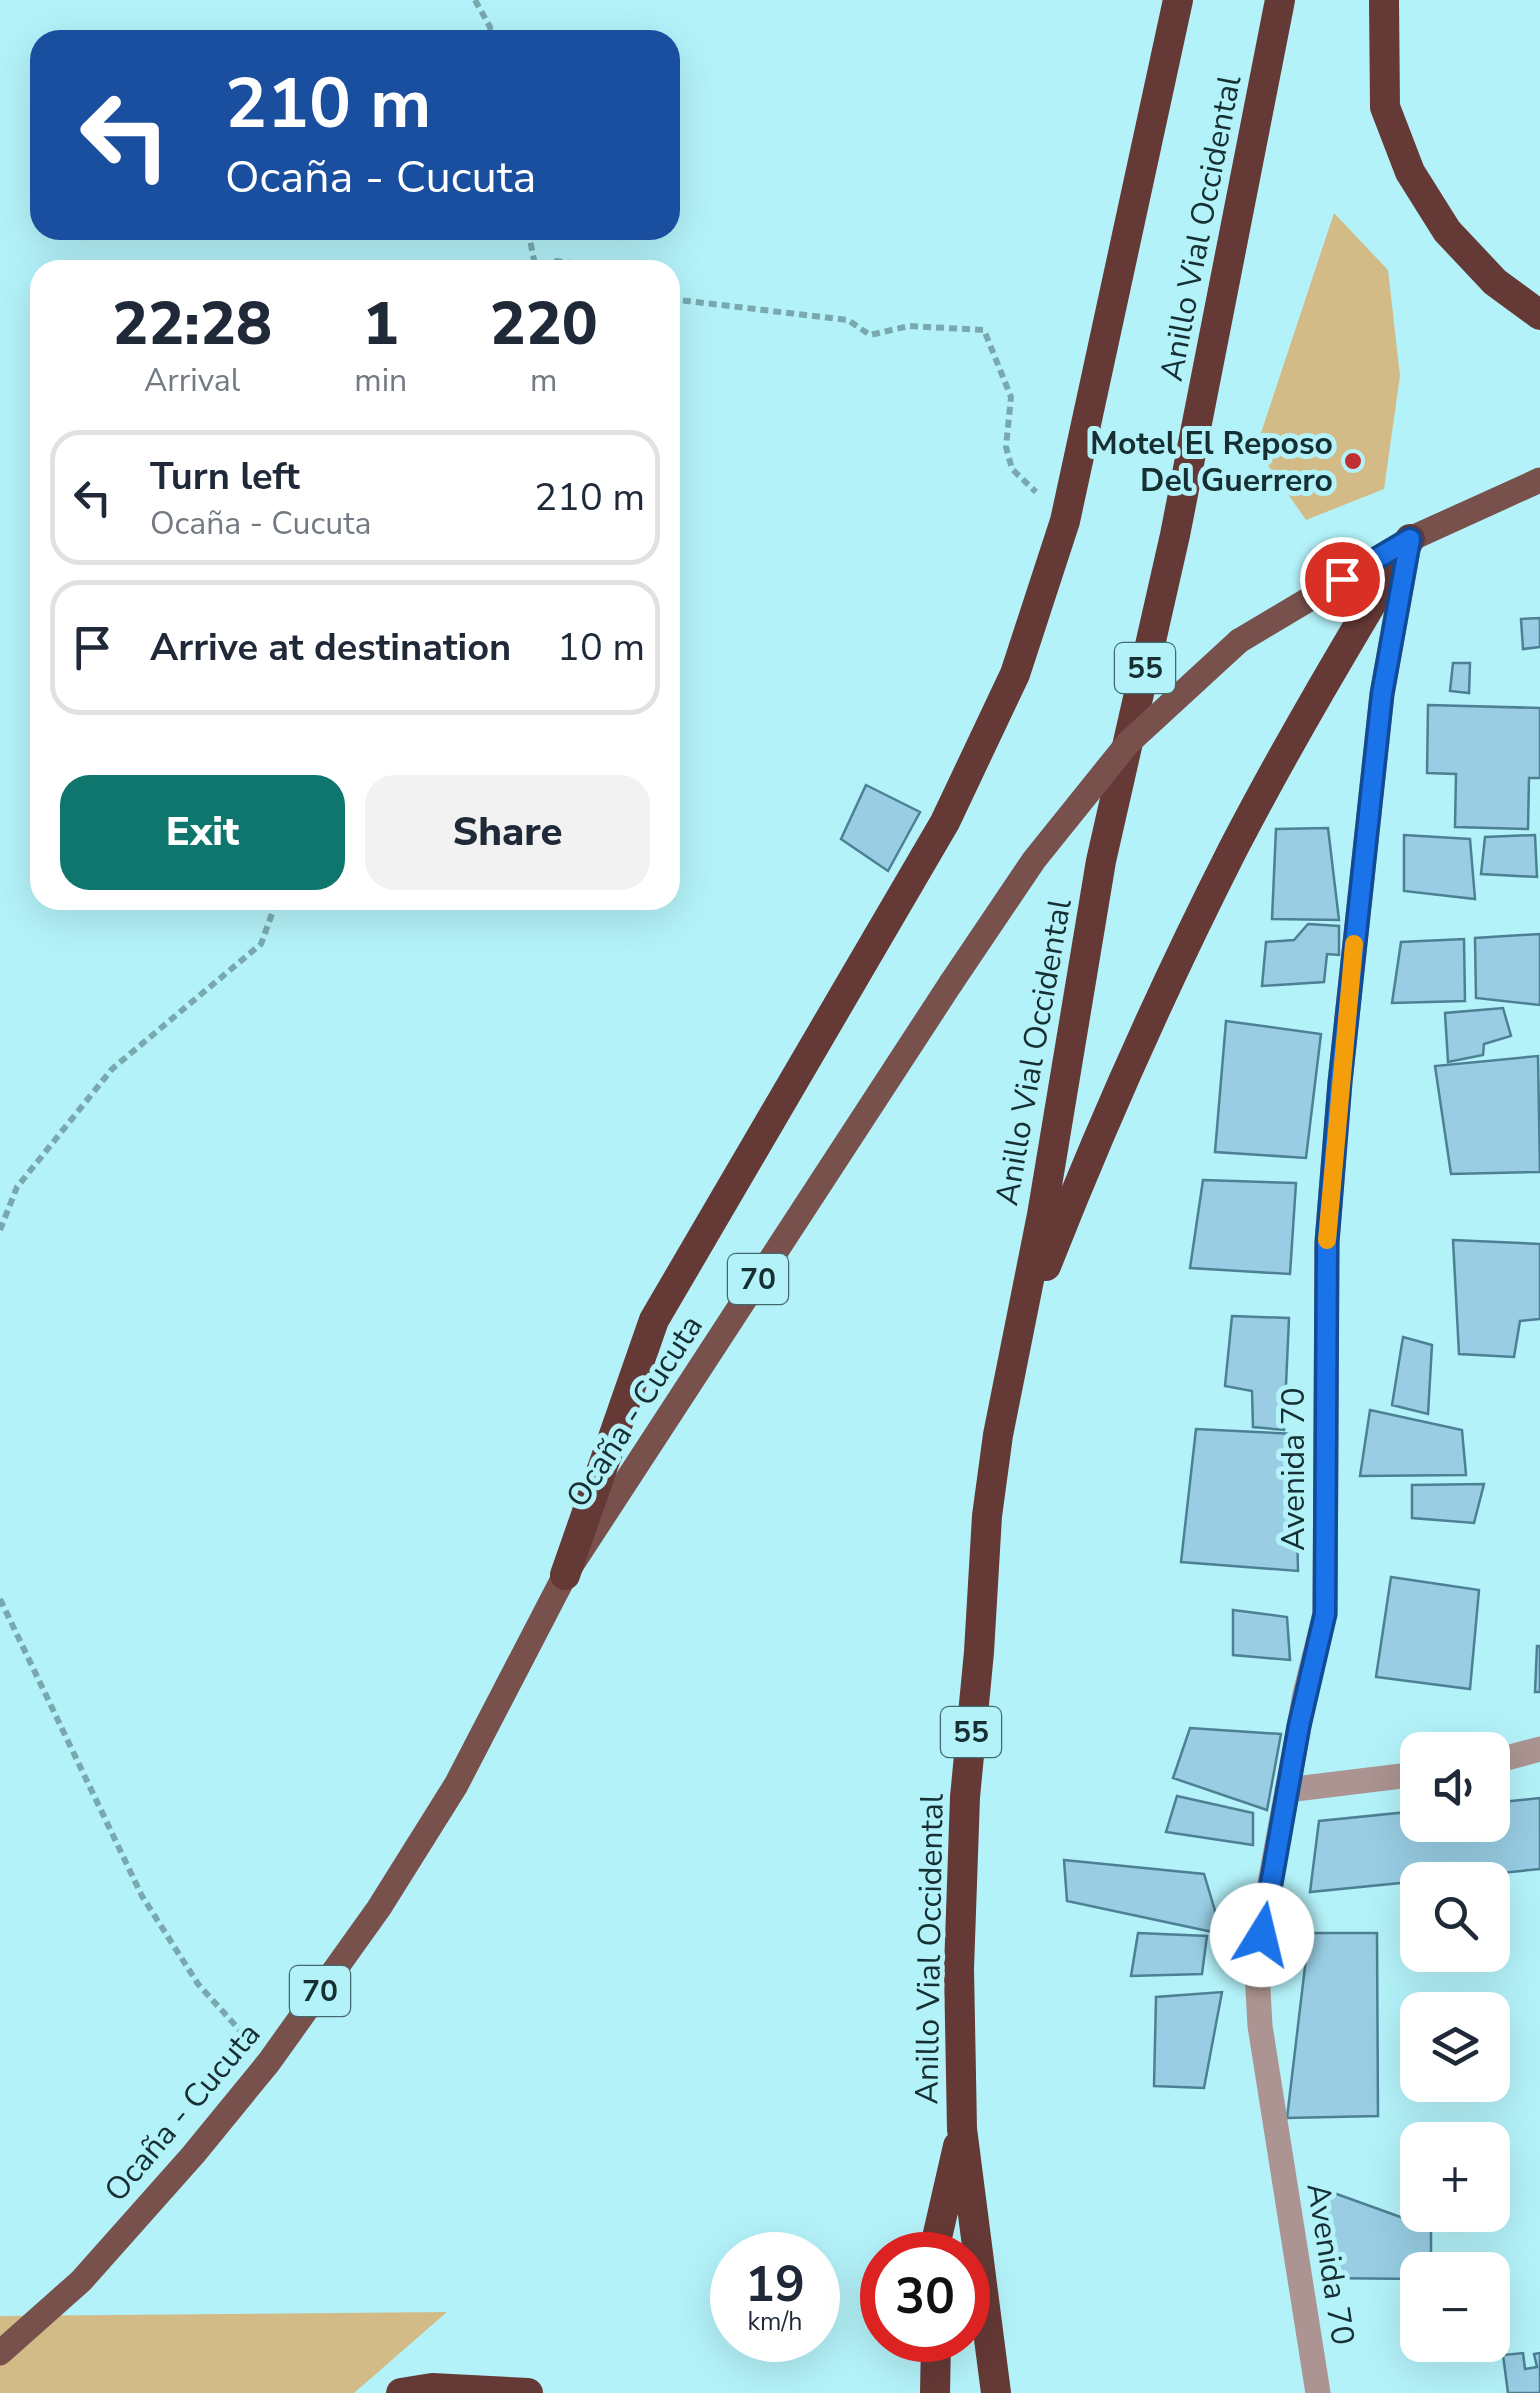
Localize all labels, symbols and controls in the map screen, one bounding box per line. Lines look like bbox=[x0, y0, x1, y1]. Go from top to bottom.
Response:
text: 210 m bbox=[225, 56, 431, 152]
icon: left bbox=[60, 70, 190, 200]
street label: Anillo Vial Occidental bbox=[1150, 71, 1251, 385]
text: Ocaña - Cucuta bbox=[225, 147, 536, 208]
text: 22:28 bbox=[112, 283, 272, 365]
text: 1 bbox=[363, 283, 399, 365]
text: 220 bbox=[490, 283, 598, 365]
text: Arrival bbox=[144, 359, 240, 402]
text: min bbox=[354, 359, 407, 402]
text: m bbox=[530, 359, 557, 402]
place label: Motel El Reposo Del Guerrero bbox=[1090, 422, 1333, 502]
marker: Motel El Reposo Del Guerrero bbox=[1342, 450, 1364, 472]
text: Turn left bbox=[150, 451, 300, 502]
icon: left bbox=[65, 470, 120, 525]
text: 210 m bbox=[534, 472, 645, 523]
text: Ocaña - Cucuta bbox=[150, 502, 371, 545]
pin bbox=[1300, 537, 1385, 622]
icon: arrive bbox=[1315, 552, 1370, 607]
icon: arrive bbox=[65, 620, 120, 675]
text: Arrive at destination bbox=[150, 622, 511, 673]
text: 10 m bbox=[557, 622, 645, 673]
road number: 55 bbox=[1115, 643, 1175, 693]
button: Exit bbox=[60, 775, 345, 890]
button: Share bbox=[365, 775, 650, 890]
street label: Anillo Vial Occidental bbox=[985, 895, 1082, 1209]
road number: 70 bbox=[728, 1254, 788, 1304]
street label: Ocaña - Cucuta bbox=[556, 1307, 713, 1516]
street label: Avenida 70 bbox=[1272, 1387, 1315, 1551]
road number: 55 bbox=[941, 1707, 1001, 1757]
map controls bbox=[1400, 1732, 1510, 2362]
button: sound bbox=[1400, 1732, 1510, 1842]
street label: Anillo Vial Occidental bbox=[905, 1793, 954, 2105]
button: search bbox=[1400, 1862, 1510, 1972]
position arrow bbox=[1210, 1883, 1314, 1987]
road number: 70 bbox=[290, 1966, 350, 2016]
button: layers bbox=[1400, 1992, 1510, 2102]
street label: Ocaña - Cucuta bbox=[95, 2014, 270, 2211]
button: + bbox=[1400, 2122, 1510, 2232]
street label: Avenida 70 bbox=[1296, 2180, 1365, 2348]
speed limit sign: 30 bbox=[860, 2232, 990, 2362]
text: 19 bbox=[745, 2250, 805, 2319]
button: − bbox=[1400, 2252, 1510, 2362]
text: km/h bbox=[747, 2305, 803, 2339]

